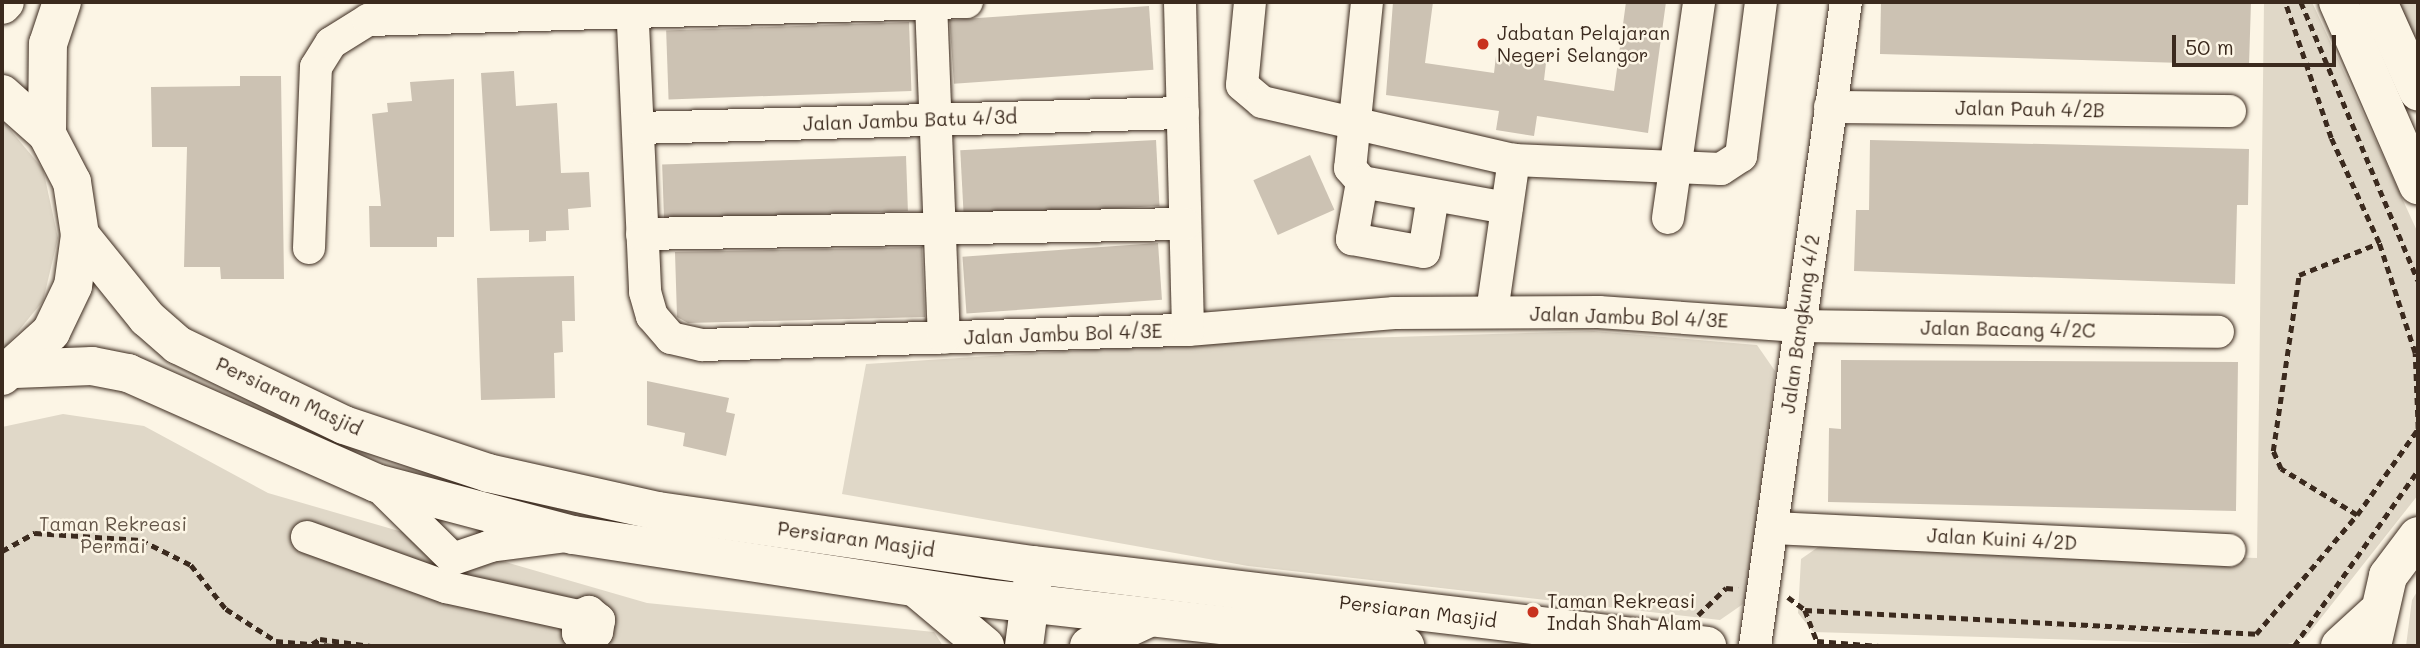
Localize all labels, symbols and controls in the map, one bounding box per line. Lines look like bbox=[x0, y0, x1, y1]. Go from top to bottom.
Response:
scale bar bbox=[2175, 21, 2340, 65]
place label: Jabatan Pelajaran Negeri Selangor bbox=[1497, 22, 1670, 66]
text: 50 m bbox=[2185, 33, 2234, 60]
marker: Jabatan Pelajaran Negeri Selangor bbox=[1475, 36, 1491, 52]
street label: Jalan Pauh 4/2B bbox=[1955, 96, 2105, 122]
street label: Jalan Jambu Batu 4/3d bbox=[803, 105, 1017, 135]
street label: Jalan Bangkung 4/2 bbox=[1776, 233, 1824, 415]
street label: Jalan Jambu Bol 4/3E bbox=[1529, 302, 1729, 332]
street label: Jalan Bacang 4/2C bbox=[1920, 316, 2096, 342]
street label: Jalan Jambu Bol 4/3E bbox=[963, 319, 1163, 349]
street label: Persiaran Masjid bbox=[212, 352, 366, 440]
park label: Taman Rekreasi Permai bbox=[39, 513, 187, 557]
street label: Persiaran Masjid bbox=[776, 517, 936, 561]
street label: Jalan Kuini 4/2D bbox=[1926, 524, 2078, 554]
street label: Persiaran Masjid bbox=[1338, 590, 1498, 632]
place label: Taman Rekreasi Indah Shah Alam bbox=[1547, 590, 1701, 634]
marker: Taman Rekreasi Indah Shah Alam bbox=[1525, 604, 1541, 620]

